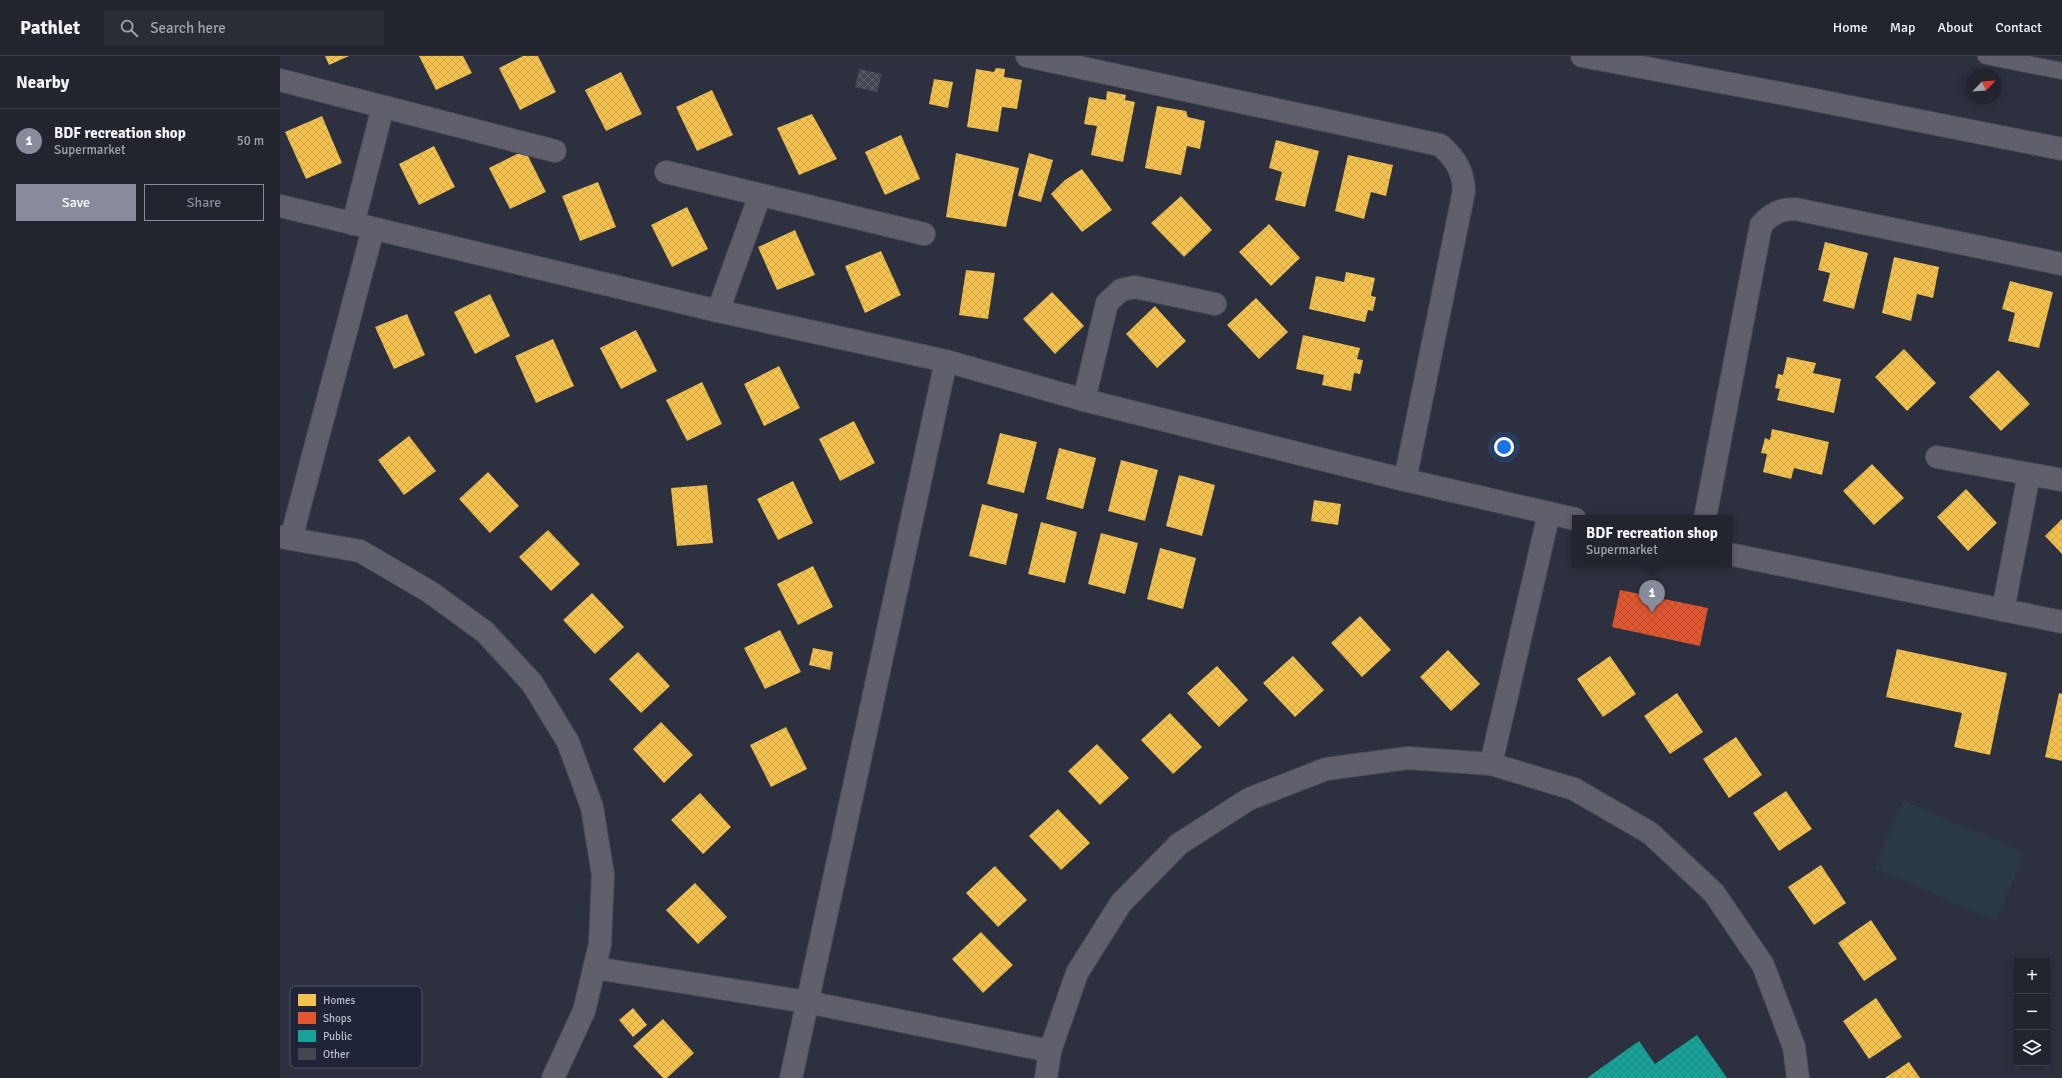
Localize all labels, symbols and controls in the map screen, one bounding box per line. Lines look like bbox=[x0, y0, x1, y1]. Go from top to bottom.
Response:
search box bbox=[104, 10, 384, 46]
text: Pathlet bbox=[20, 16, 80, 40]
icon: search bbox=[118, 17, 140, 39]
text: Search here bbox=[150, 19, 226, 37]
text: Home bbox=[1833, 19, 1868, 36]
text: Map bbox=[1890, 19, 1915, 36]
text: About bbox=[1937, 19, 1973, 36]
text: Contact bbox=[1995, 19, 2042, 36]
north arrow bbox=[1966, 68, 2002, 104]
text: Nearby bbox=[16, 72, 69, 93]
text: BDF recreation shop bbox=[54, 124, 186, 142]
text: 1 bbox=[25, 133, 33, 149]
text: 50 m bbox=[237, 133, 264, 149]
text: Supermarket bbox=[54, 142, 126, 158]
button: Save bbox=[16, 184, 136, 221]
button: Share bbox=[144, 184, 264, 221]
your location bbox=[1494, 437, 1514, 457]
popup bbox=[1572, 515, 1732, 567]
text: BDF recreation shop bbox=[1586, 524, 1718, 542]
text: Supermarket bbox=[1586, 542, 1658, 558]
pin: 1 bbox=[1639, 580, 1665, 613]
map controls bbox=[2014, 958, 2050, 1066]
button: + bbox=[2014, 958, 2050, 994]
legend bbox=[290, 986, 422, 1068]
text: Homes bbox=[323, 994, 355, 1007]
button: − bbox=[2014, 994, 2050, 1030]
text: Shops bbox=[323, 1012, 352, 1025]
text: Public bbox=[323, 1030, 352, 1043]
button: layers bbox=[2014, 1030, 2050, 1066]
text: Other bbox=[323, 1048, 350, 1061]

